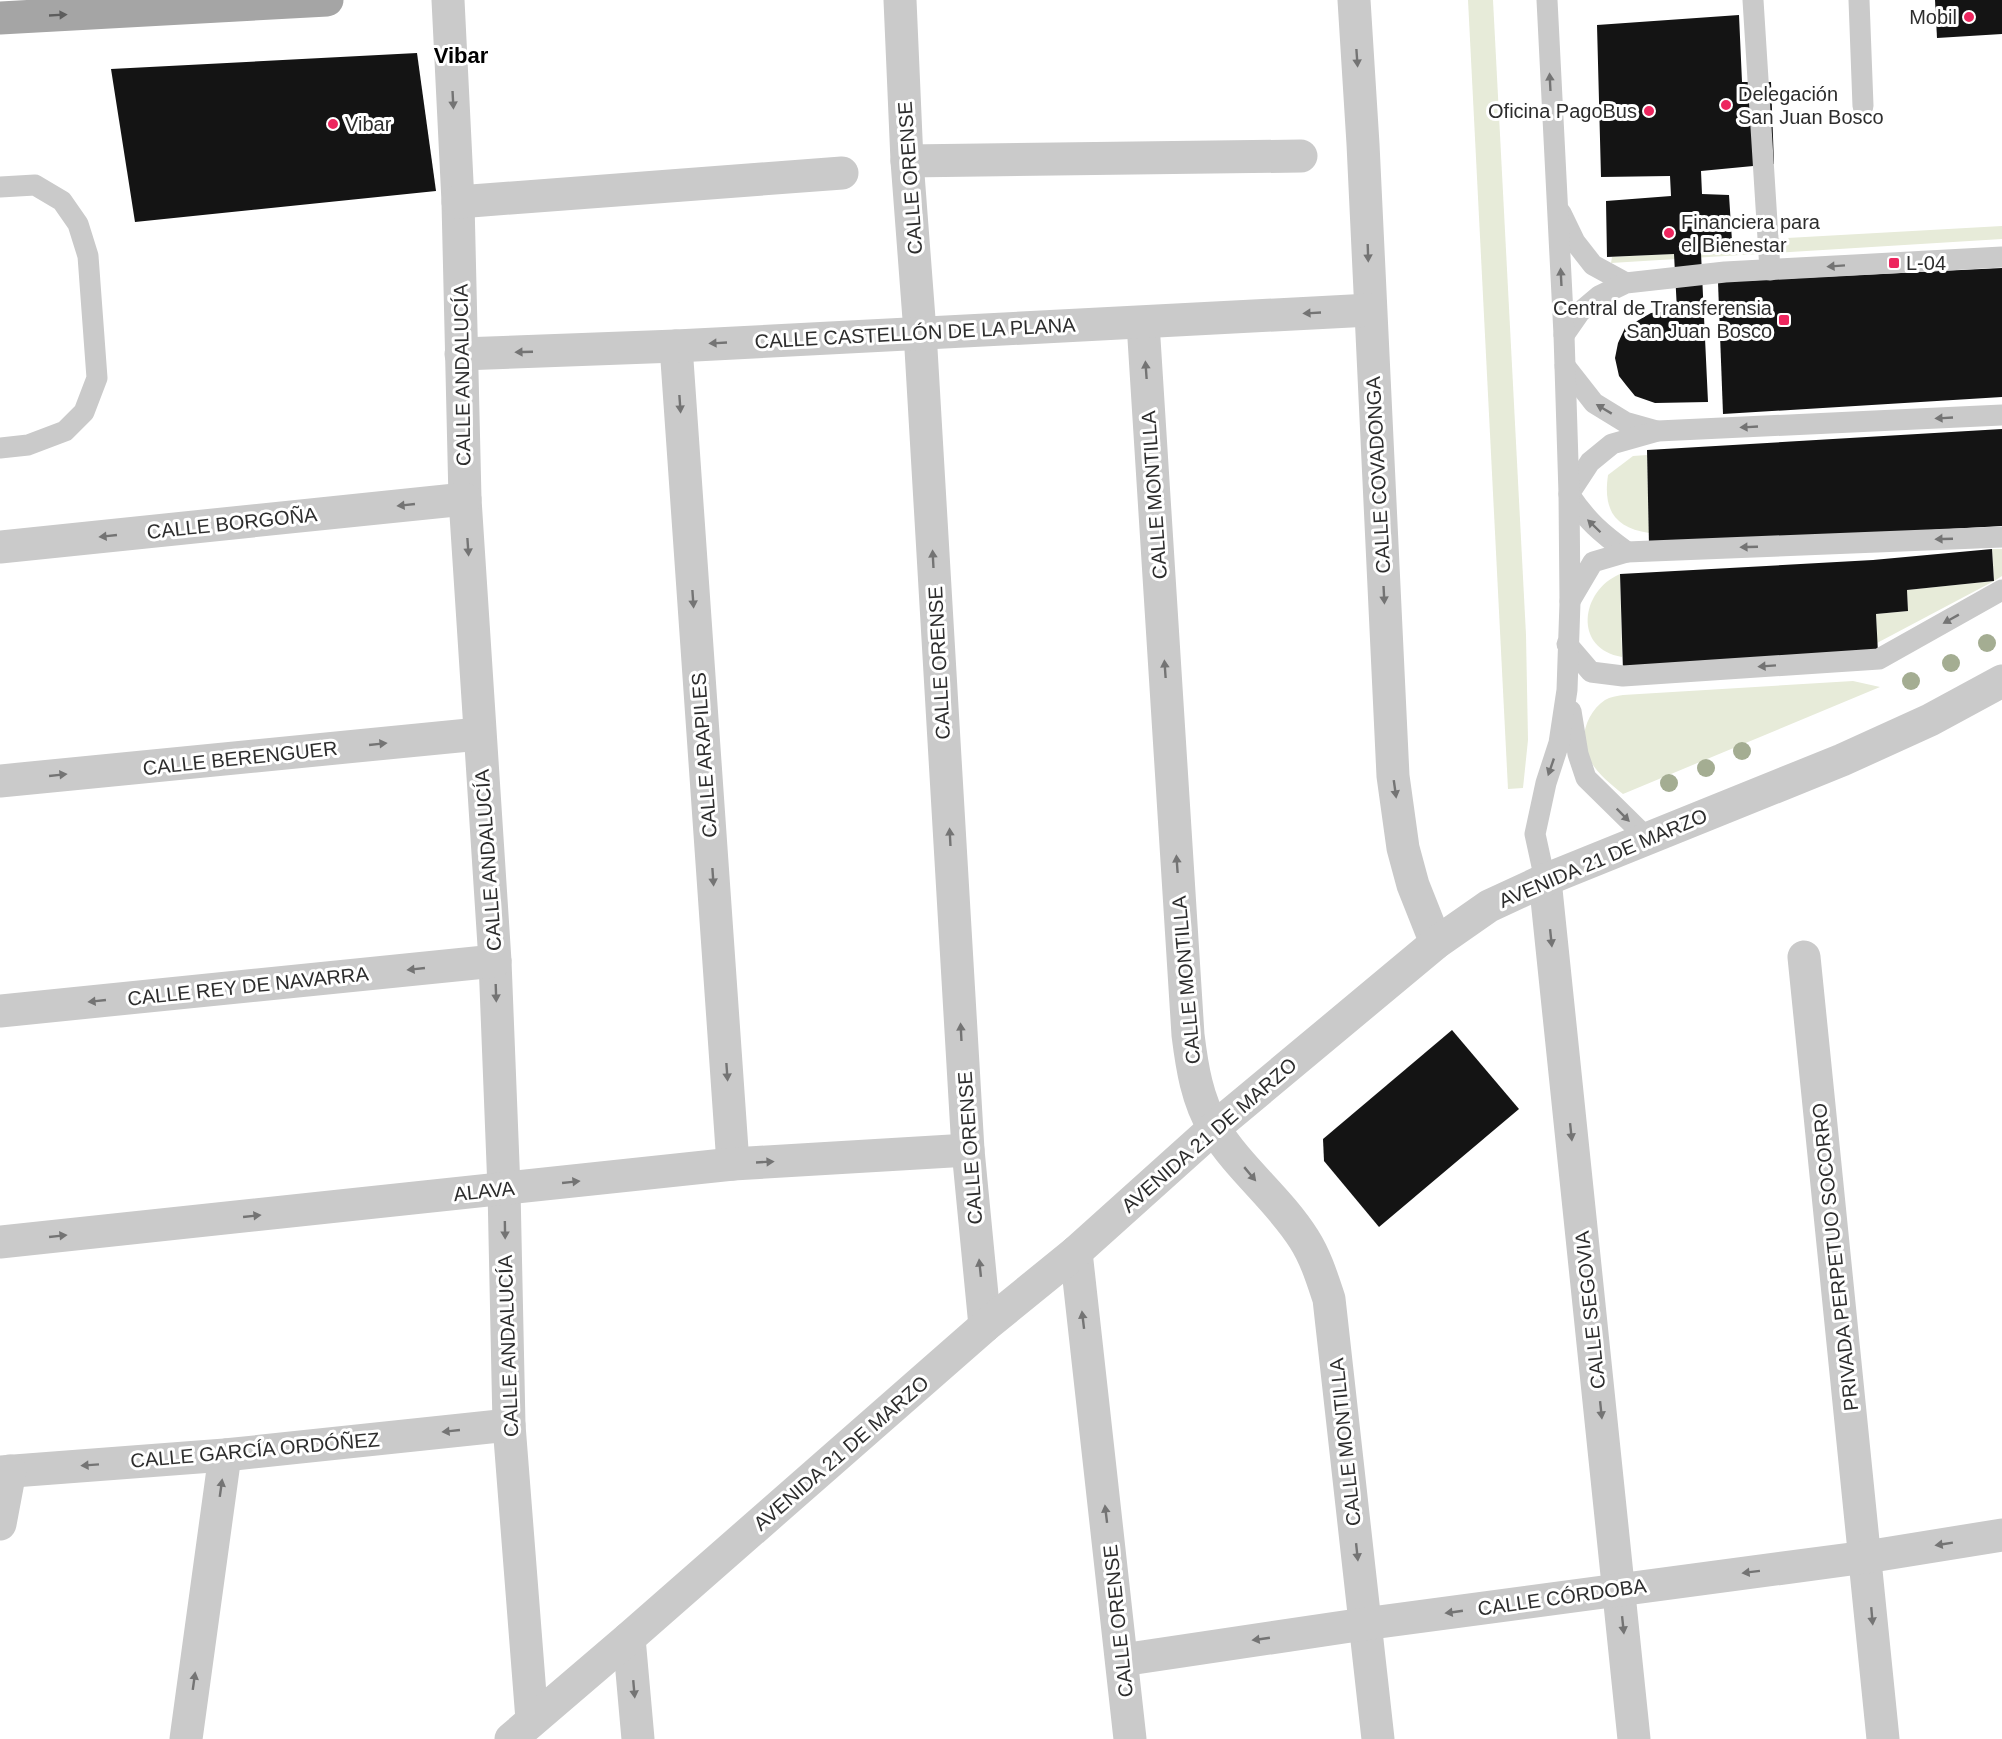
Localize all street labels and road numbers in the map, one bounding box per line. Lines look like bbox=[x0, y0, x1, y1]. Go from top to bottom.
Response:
street label: CALLE ORENSE bbox=[894, 101, 926, 255]
street label: CALLE ANDALUCÍA bbox=[449, 283, 475, 466]
street label: CALLE CASTELLÓN DE LA PLANA bbox=[754, 314, 1077, 352]
street label: CALLE COVADONGA bbox=[1362, 375, 1394, 574]
street label: CALLE MONTILLA bbox=[1137, 409, 1171, 580]
street label: CALLE BORGOÑA bbox=[146, 502, 319, 543]
street label: CALLE ORENSE bbox=[924, 586, 954, 740]
street label: CALLE ARAPILES bbox=[687, 672, 721, 838]
street label: CALLE BERENGUER bbox=[142, 737, 338, 779]
street label: CALLE ANDALUCÍA bbox=[471, 768, 505, 952]
street label: AVENIDA 21 DE MARZO bbox=[1496, 804, 1710, 912]
street label: CALLE MONTILLA bbox=[1168, 894, 1204, 1065]
street label: CALLE REY DE NAVARRA bbox=[126, 962, 370, 1010]
street label: AVENIDA 21 DE MARZO bbox=[1117, 1053, 1301, 1217]
street label: CALLE ORENSE bbox=[954, 1071, 986, 1225]
street label: PRIVADA PERPETUO SOCORRO bbox=[1808, 1102, 1862, 1412]
street label: ALAVA bbox=[452, 1177, 516, 1205]
street label: CALLE SEGOVIA bbox=[1571, 1229, 1609, 1390]
street label: CALLE ANDALUCÍA bbox=[494, 1254, 522, 1437]
street label: CALLE MONTILLA bbox=[1325, 1356, 1365, 1527]
street label: AVENIDA 21 DE MARZO bbox=[749, 1371, 933, 1535]
street label: CALLE GARCÍA ORDÓÑEZ bbox=[129, 1427, 381, 1472]
street label: CALLE ORENSE bbox=[1099, 1544, 1137, 1698]
street label: CALLE CÓRDOBA bbox=[1476, 1574, 1648, 1620]

